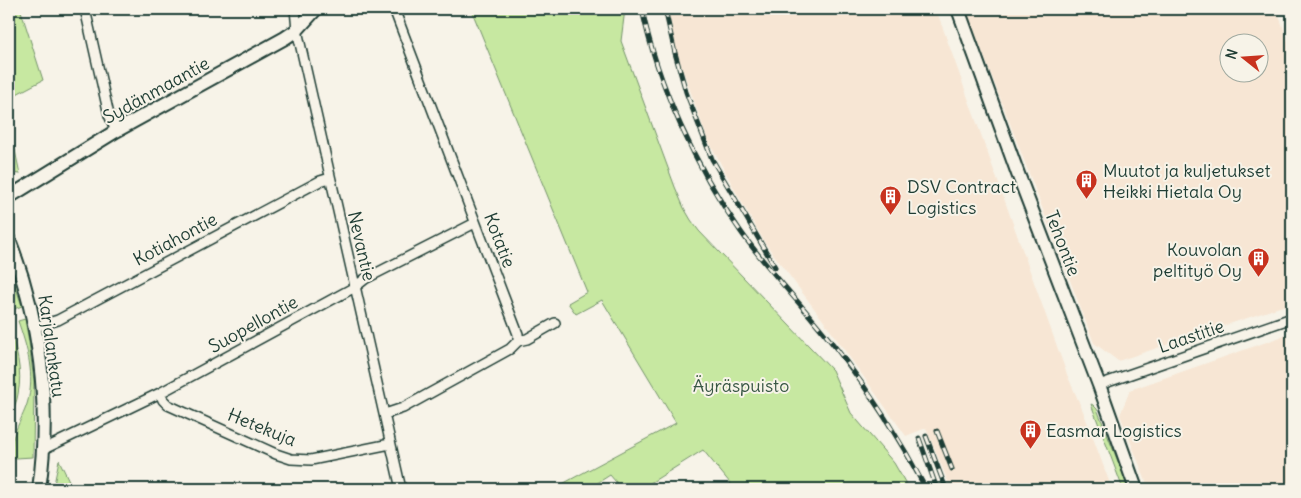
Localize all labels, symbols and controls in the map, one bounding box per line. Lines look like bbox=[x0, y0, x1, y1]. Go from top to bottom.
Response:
north arrow bbox=[1218, 32, 1268, 82]
text: N bbox=[1222, 47, 1242, 61]
street label: Sydänmaantie bbox=[99, 51, 213, 129]
place label: Muutot ja kuljetukset Heikki Hietala Oy bbox=[1103, 159, 1271, 203]
building icon: Muutot ja kuljetukset Heikki Hietala Oy bbox=[1075, 168, 1099, 199]
place label: DSV Contract Logistics bbox=[907, 175, 1016, 219]
building icon: DSV Contract Logistics bbox=[879, 184, 903, 215]
street label: Kotiahontie bbox=[129, 207, 221, 271]
street label: Tehontie bbox=[1040, 207, 1086, 279]
street label: Nevantie bbox=[343, 209, 381, 283]
street label: Kotatie bbox=[479, 209, 521, 271]
place label: Kouvolan peltityö Oy bbox=[1153, 238, 1242, 282]
building icon: Kouvolan peltityö Oy bbox=[1246, 247, 1270, 278]
street label: Suopellontie bbox=[204, 290, 302, 358]
street label: Karjalankatu bbox=[33, 293, 71, 399]
street label: Laastitie bbox=[1155, 314, 1227, 358]
park label: Äyräspuisto bbox=[693, 374, 789, 397]
street label: Hetekuja bbox=[224, 403, 300, 451]
building icon: Easmar Logistics bbox=[1018, 418, 1042, 449]
place label: Easmar Logistics bbox=[1046, 419, 1182, 442]

